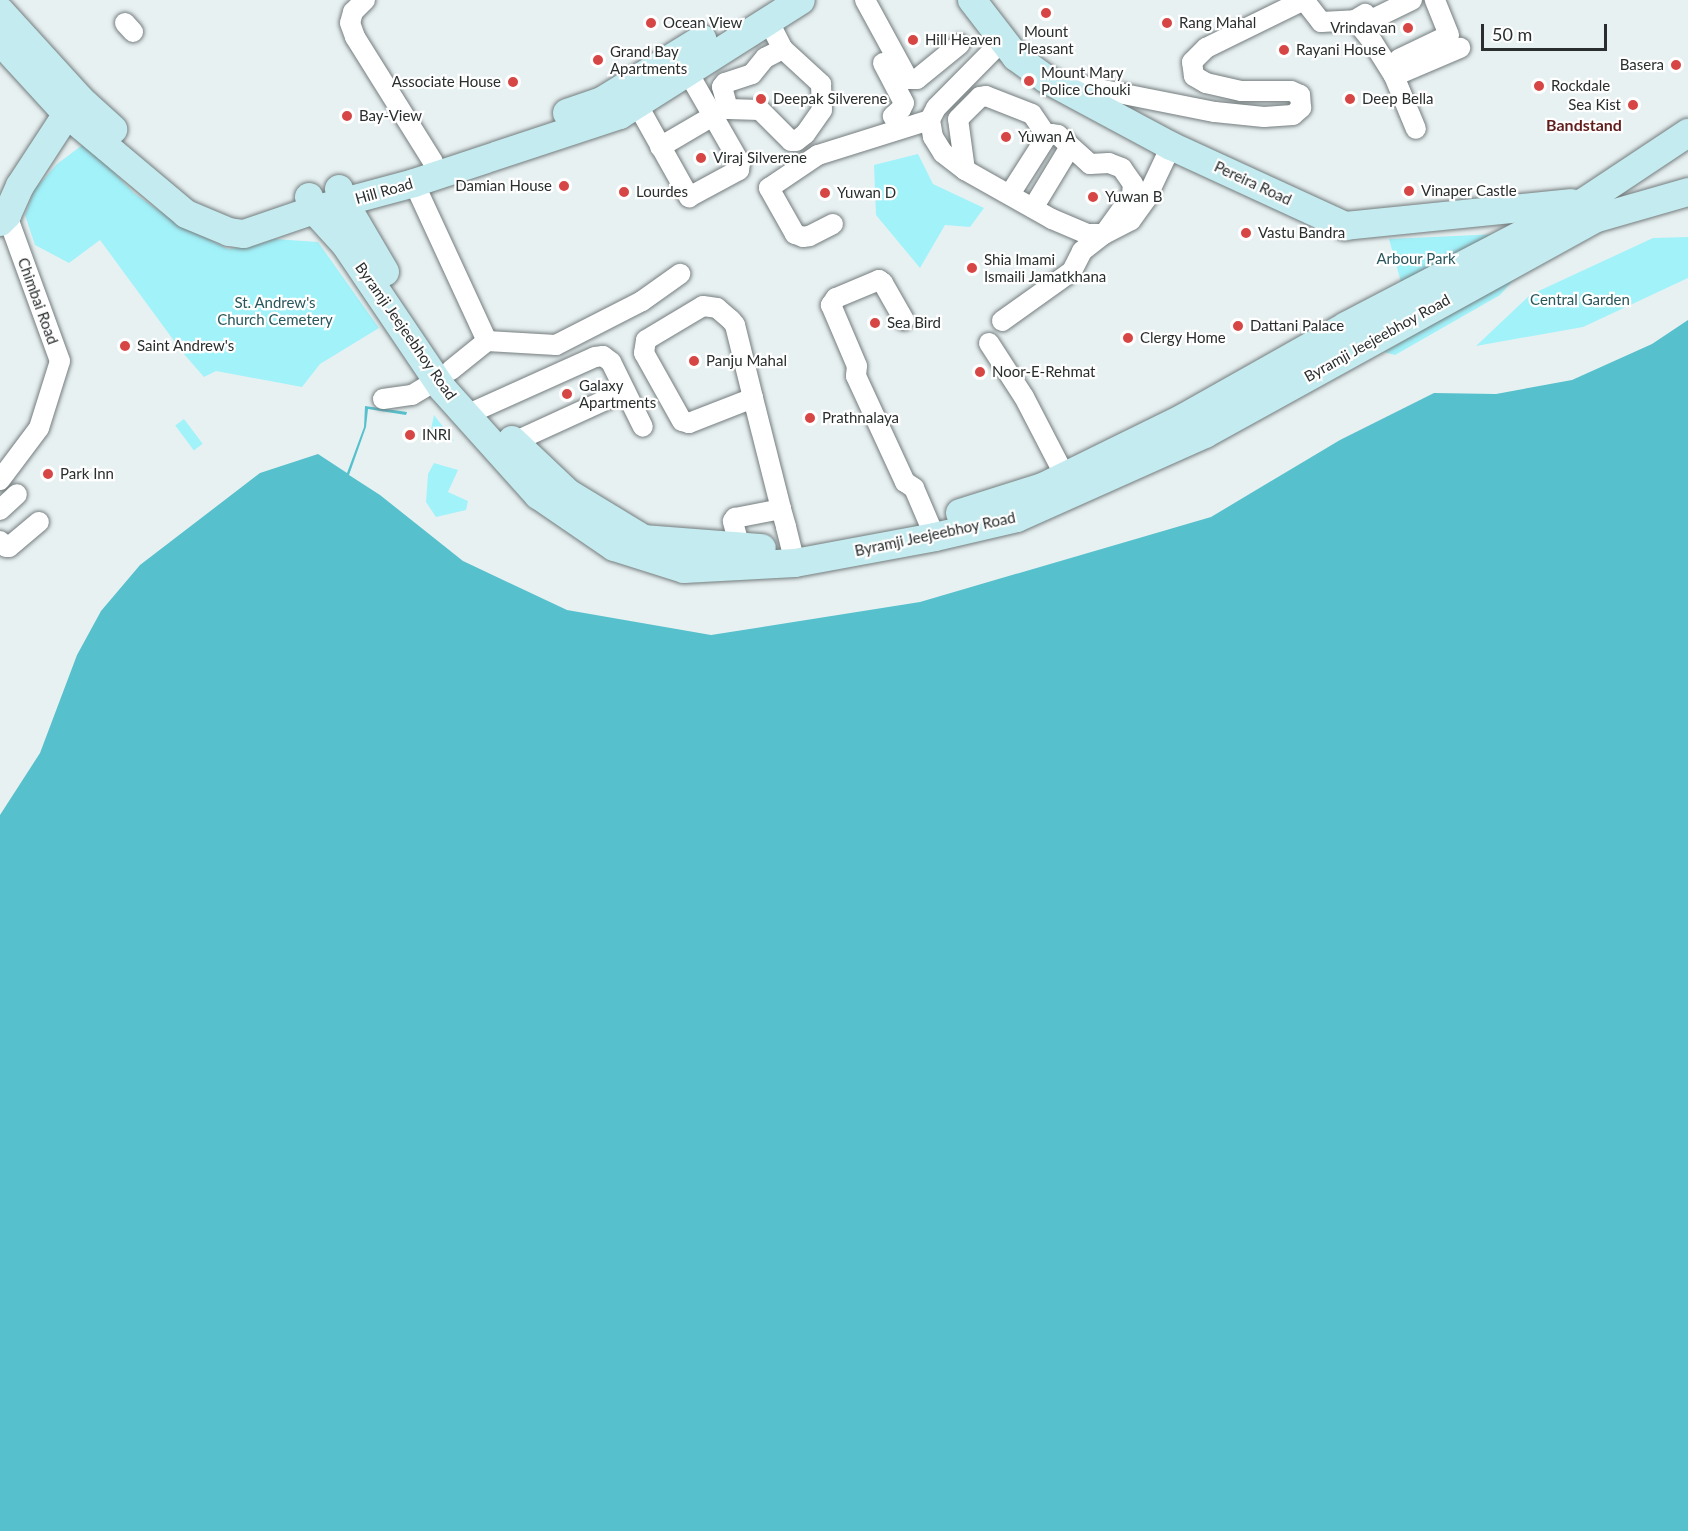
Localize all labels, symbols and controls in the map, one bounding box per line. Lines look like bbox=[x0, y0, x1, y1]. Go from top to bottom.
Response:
marker: Mount Pleasant bbox=[1039, 6, 1053, 20]
scale bar bbox=[1484, 12, 1610, 50]
place label: Ocean View bbox=[663, 14, 743, 32]
place label: Rang Mahal bbox=[1179, 14, 1256, 32]
marker: Ocean View bbox=[644, 16, 658, 30]
marker: Rang Mahal bbox=[1160, 16, 1174, 30]
place label: Vrindavan bbox=[1330, 19, 1396, 37]
marker: Vrindavan bbox=[1401, 21, 1415, 35]
place label: Mount Pleasant bbox=[1018, 22, 1074, 57]
text: 50 m bbox=[1492, 23, 1532, 45]
place label: Hill Heaven bbox=[925, 31, 1001, 49]
marker: Hill Heaven bbox=[906, 33, 920, 47]
place label: Rayani House bbox=[1296, 41, 1386, 59]
place label: Grand Bay Apartments bbox=[610, 42, 687, 77]
marker: Rayani House bbox=[1277, 43, 1291, 57]
marker: Grand Bay Apartments bbox=[591, 53, 605, 67]
place label: Basera bbox=[1620, 56, 1664, 74]
marker: Basera bbox=[1669, 58, 1683, 72]
place label: Mount Mary Police Chouki bbox=[1041, 63, 1131, 98]
place label: Associate House bbox=[392, 73, 501, 91]
marker: Mount Mary Police Chouki bbox=[1022, 74, 1036, 88]
marker: Associate House bbox=[506, 75, 520, 89]
place label: Rockdale bbox=[1551, 77, 1610, 95]
marker: Rockdale bbox=[1532, 79, 1546, 93]
place label: Deepak Silverene bbox=[773, 90, 887, 108]
place label: Deep Bella bbox=[1362, 90, 1433, 108]
marker: Deepak Silverene bbox=[754, 92, 768, 106]
marker: Deep Bella bbox=[1343, 92, 1357, 106]
place label: Sea Kist bbox=[1568, 96, 1621, 114]
marker: Sea Kist bbox=[1626, 98, 1640, 112]
place label: Bay-View bbox=[359, 107, 422, 125]
marker: Bay-View bbox=[340, 109, 354, 123]
district label: Bandstand bbox=[1546, 115, 1622, 135]
place label: Yuwan A bbox=[1018, 128, 1076, 146]
marker: Yuwan A bbox=[999, 130, 1013, 144]
place label: Viraj Silverene bbox=[713, 149, 807, 167]
marker: Viraj Silverene bbox=[694, 151, 708, 165]
street label: Pereira Road bbox=[1212, 157, 1294, 209]
street label: Hill Road bbox=[353, 174, 415, 208]
place label: Damian House bbox=[455, 177, 552, 195]
marker: Damian House bbox=[557, 179, 571, 193]
place label: Vinaper Castle bbox=[1421, 182, 1517, 200]
place label: Lourdes bbox=[636, 183, 688, 201]
place label: Yuwan D bbox=[837, 184, 896, 202]
marker: Vinaper Castle bbox=[1402, 184, 1416, 198]
marker: Lourdes bbox=[617, 185, 631, 199]
marker: Yuwan D bbox=[818, 186, 832, 200]
place label: Yuwan B bbox=[1105, 188, 1163, 206]
marker: Yuwan B bbox=[1086, 190, 1100, 204]
place label: Vastu Bandra bbox=[1258, 224, 1345, 242]
marker: Vastu Bandra bbox=[1239, 226, 1253, 240]
place label: Shia Imami Ismaili Jamatkhana bbox=[984, 250, 1107, 285]
park label: Arbour Park bbox=[1376, 250, 1456, 268]
street label: Chimbai Road bbox=[14, 255, 62, 347]
street label: Byramji Jeejeebhoy Road bbox=[351, 258, 461, 404]
marker: Shia Imami Ismaili Jamatkhana bbox=[965, 261, 979, 275]
street label: Byramji Jeejeebhoy Road bbox=[1301, 290, 1453, 386]
park label: Central Garden bbox=[1530, 291, 1630, 309]
park label: St. Andrew's Church Cemetery bbox=[217, 293, 333, 328]
place label: Sea Bird bbox=[887, 314, 941, 332]
marker: Sea Bird bbox=[868, 316, 882, 330]
place label: Dattani Palace bbox=[1250, 317, 1344, 335]
marker: Dattani Palace bbox=[1231, 319, 1245, 333]
place label: Clergy Home bbox=[1140, 329, 1226, 347]
marker: Clergy Home bbox=[1121, 331, 1135, 345]
place label: Saint Andrew's bbox=[137, 337, 235, 355]
marker: Saint Andrew's bbox=[118, 339, 132, 353]
place label: Panju Mahal bbox=[706, 352, 787, 370]
marker: Panju Mahal bbox=[687, 354, 701, 368]
place label: Noor-E-Rehmat bbox=[992, 363, 1095, 381]
marker: Noor-E-Rehmat bbox=[973, 365, 987, 379]
place label: Galaxy Apartments bbox=[579, 376, 656, 411]
marker: Galaxy Apartments bbox=[560, 387, 574, 401]
place label: Prathnalaya bbox=[822, 409, 899, 427]
marker: Prathnalaya bbox=[803, 411, 817, 425]
place label: INRI bbox=[422, 426, 451, 444]
marker: INRI bbox=[403, 428, 417, 442]
place label: Park Inn bbox=[60, 465, 114, 483]
marker: Park Inn bbox=[41, 467, 55, 481]
street label: Byramji Jeejeebhoy Road bbox=[853, 508, 1017, 560]

